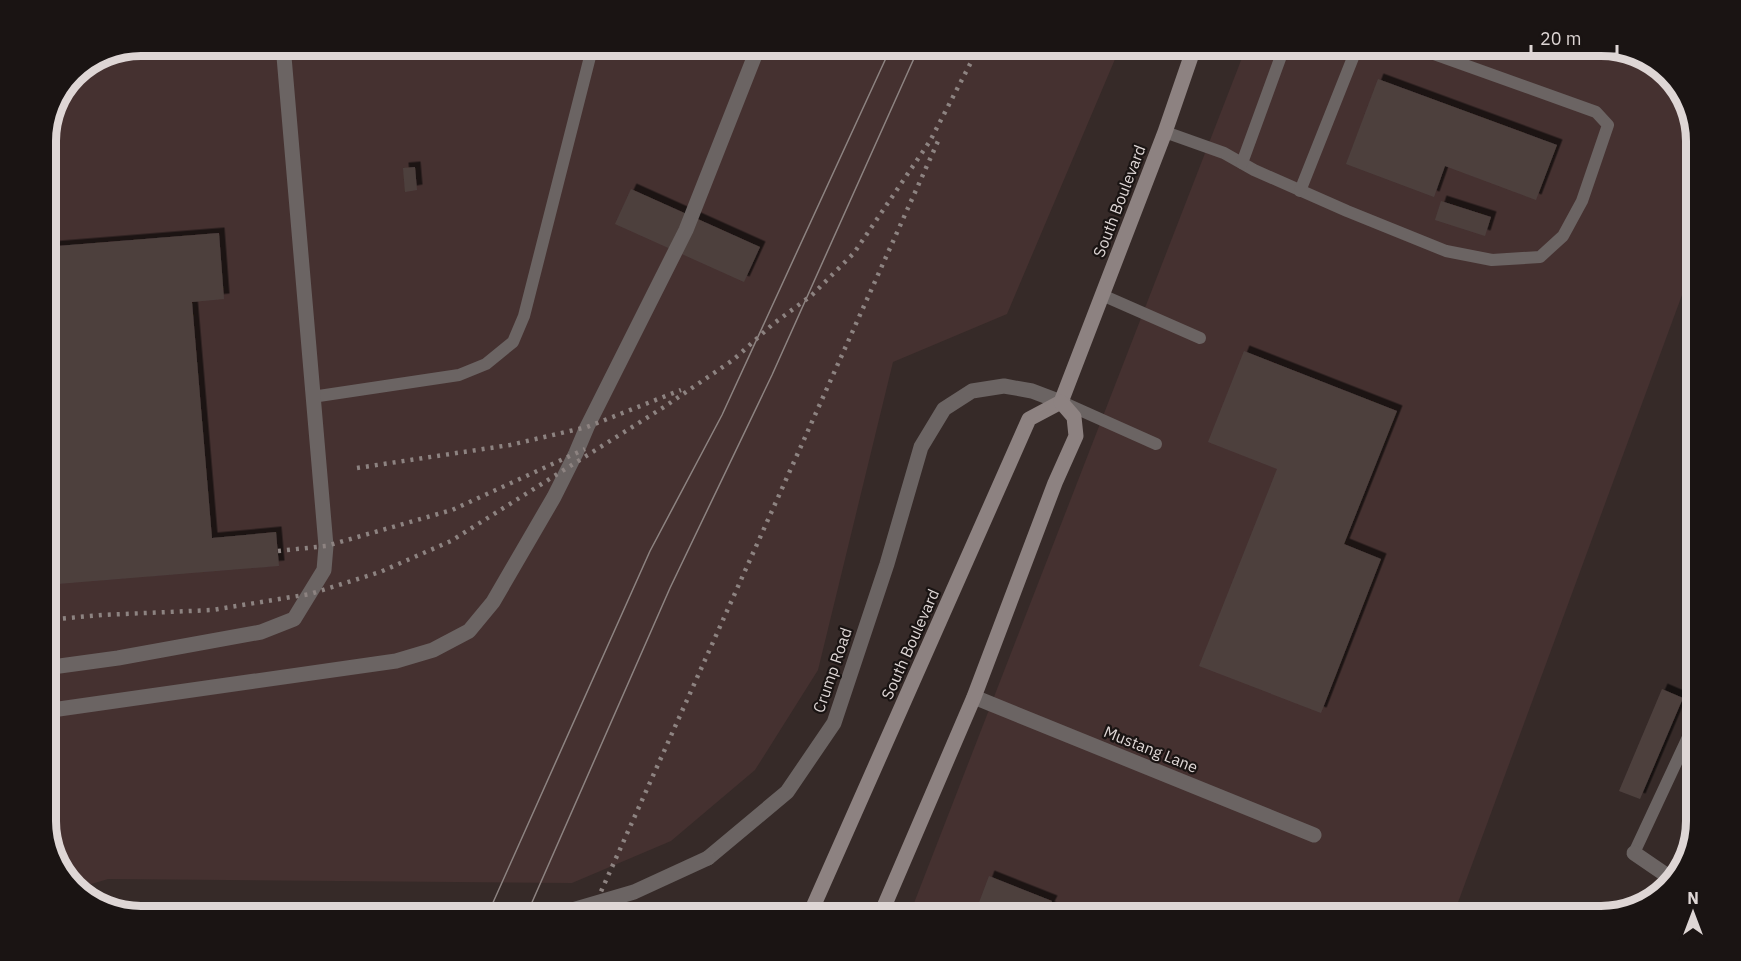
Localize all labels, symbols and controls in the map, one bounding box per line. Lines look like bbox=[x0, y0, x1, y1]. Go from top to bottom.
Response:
scale bar bbox=[1531, 18, 1616, 56]
text: 20 m bbox=[1540, 27, 1582, 50]
street label: South Boulevard bbox=[1088, 142, 1150, 260]
street label: South Boulevard bbox=[877, 586, 943, 702]
street label: Crump Road bbox=[808, 625, 856, 715]
street label: Mustang Lane bbox=[1101, 721, 1201, 777]
north arrow bbox=[1663, 883, 1723, 943]
text: N bbox=[1687, 888, 1699, 908]

